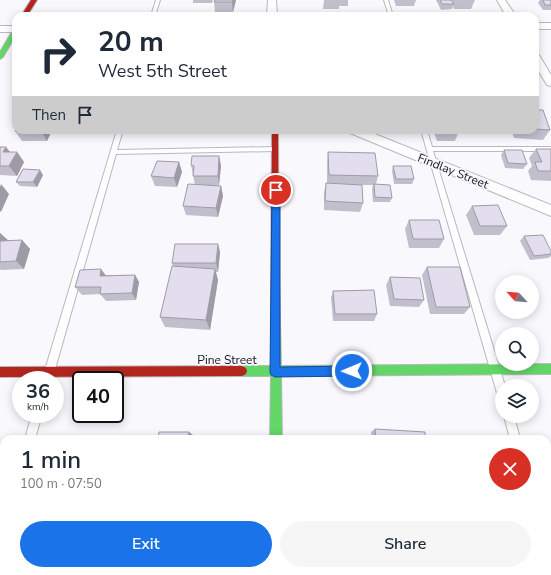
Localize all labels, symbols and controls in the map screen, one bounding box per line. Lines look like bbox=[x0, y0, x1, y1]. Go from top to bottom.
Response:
text: 20 m bbox=[98, 23, 164, 61]
icon: right bbox=[32, 28, 84, 80]
text: West 5th Street bbox=[98, 59, 227, 83]
icon: arrive bbox=[74, 104, 96, 126]
text: Then bbox=[32, 105, 66, 125]
street label: Findlay Street bbox=[415, 150, 492, 193]
pin bbox=[259, 173, 293, 207]
icon: arrive bbox=[265, 179, 287, 201]
north arrow bbox=[495, 275, 539, 319]
map controls bbox=[495, 275, 539, 423]
button: search bbox=[495, 327, 539, 371]
position arrow bbox=[331, 350, 373, 392]
street label: Pine Street bbox=[197, 352, 258, 368]
speed limit sign: 40 bbox=[72, 371, 124, 423]
text: 36 bbox=[26, 378, 50, 405]
button: layers bbox=[495, 379, 539, 423]
text: km/h bbox=[27, 400, 49, 414]
text: 1 min bbox=[20, 444, 81, 476]
button: close bbox=[489, 448, 531, 490]
text: 100 m · 07:50 bbox=[20, 475, 102, 493]
button: Exit bbox=[20, 521, 272, 567]
button: Share bbox=[280, 521, 531, 567]

